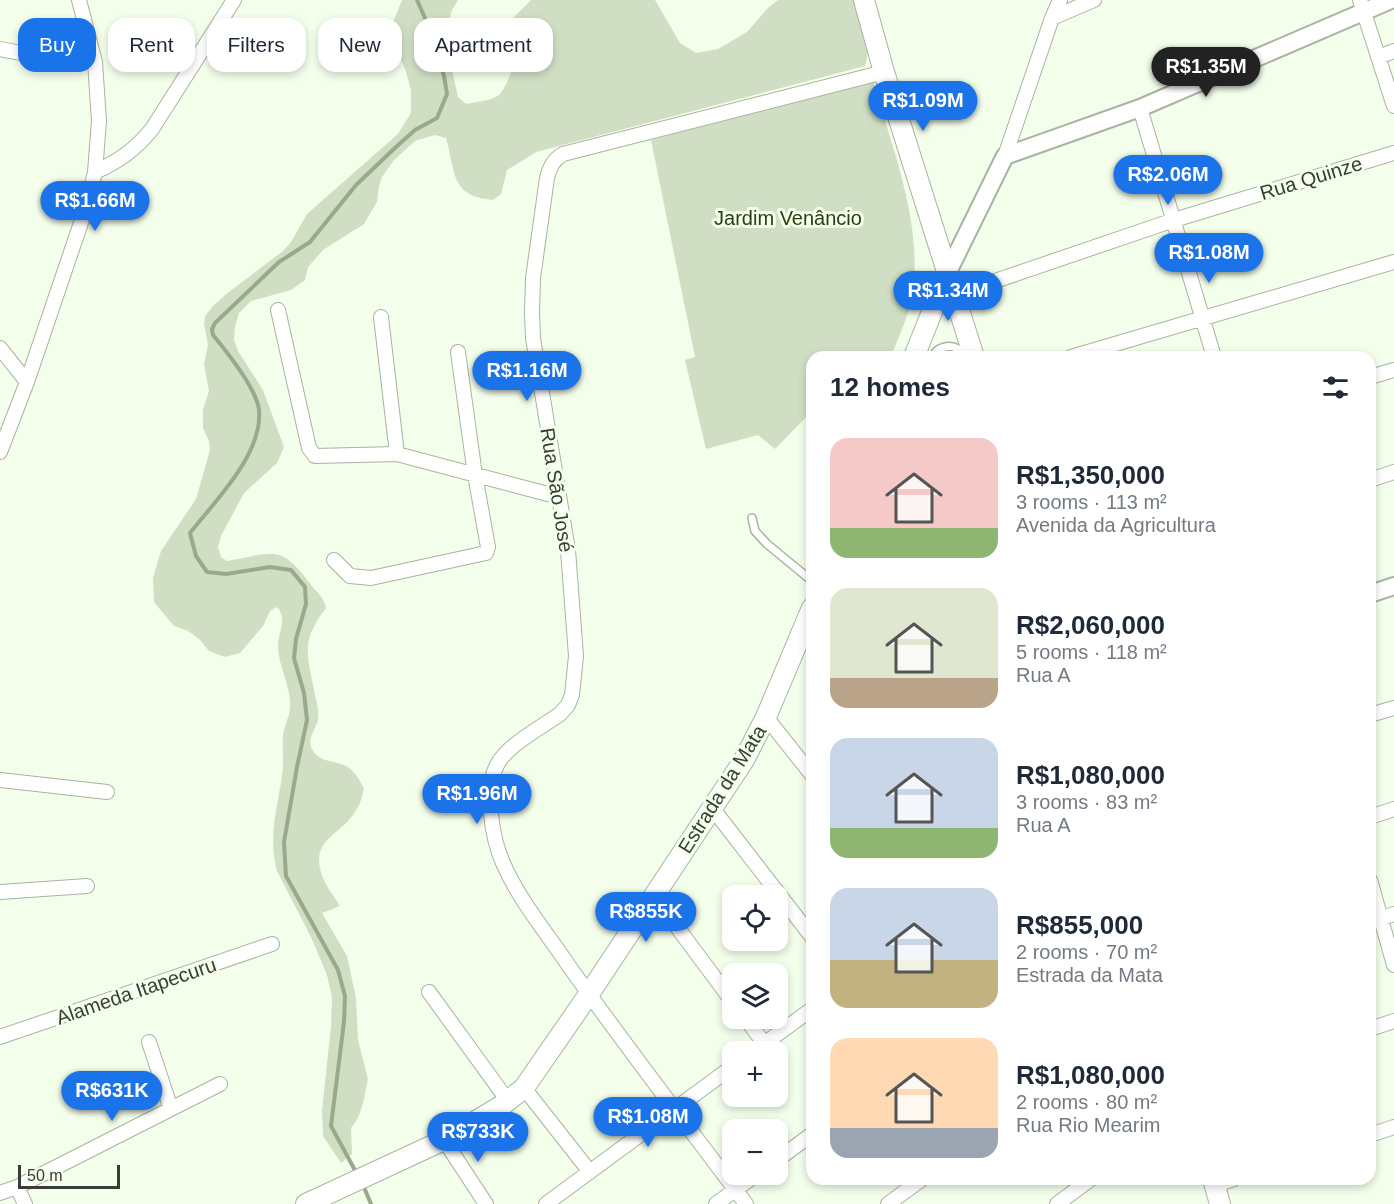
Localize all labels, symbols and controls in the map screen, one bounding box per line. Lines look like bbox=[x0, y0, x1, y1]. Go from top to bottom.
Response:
chip: Buy bbox=[18, 18, 96, 72]
chip: Rent bbox=[108, 18, 195, 72]
chip: Filters bbox=[207, 18, 306, 72]
chip: New bbox=[318, 18, 402, 72]
chip: Apartment bbox=[414, 18, 553, 72]
pin: R$1.35M bbox=[1151, 47, 1261, 98]
text: R$1.35M bbox=[1165, 55, 1247, 77]
pin: R$1.09M bbox=[868, 81, 978, 132]
text: R$1.09M bbox=[882, 89, 964, 111]
street label: Rua Quinze bbox=[1257, 152, 1365, 204]
pin: R$2.06M bbox=[1113, 155, 1223, 206]
text: R$2.06M bbox=[1127, 163, 1209, 185]
pin: R$1.66M bbox=[40, 181, 150, 232]
text: R$1.66M bbox=[54, 189, 136, 211]
park label: Jardim Venâncio bbox=[714, 207, 862, 229]
pin: R$1.08M bbox=[1154, 233, 1264, 284]
text: R$1.08M bbox=[1168, 241, 1250, 263]
pin: R$1.34M bbox=[893, 271, 1003, 322]
text: R$1.34M bbox=[907, 279, 989, 301]
pin: R$1.16M bbox=[472, 351, 582, 402]
text: R$1.16M bbox=[486, 359, 568, 381]
icon: filters bbox=[1319, 371, 1352, 404]
text: 12 homes bbox=[830, 372, 950, 402]
street label: Rua São José bbox=[536, 426, 578, 554]
text: R$1,350,000 bbox=[1016, 460, 1165, 490]
icon: home bbox=[878, 462, 950, 534]
text: 3 rooms · 113 m² bbox=[1016, 491, 1167, 513]
text: Avenida da Agricultura bbox=[1016, 514, 1216, 536]
text: R$2,060,000 bbox=[1016, 610, 1165, 640]
icon: home bbox=[878, 612, 950, 684]
text: 5 rooms · 118 m² bbox=[1016, 641, 1167, 663]
text: Rua A bbox=[1016, 664, 1070, 686]
street label: Estrada da Mata bbox=[674, 720, 771, 857]
text: R$1,080,000 bbox=[1016, 760, 1165, 790]
icon: home bbox=[878, 762, 950, 834]
pin: R$1.96M bbox=[422, 774, 532, 825]
text: R$1.96M bbox=[436, 782, 518, 804]
text: 3 rooms · 83 m² bbox=[1016, 791, 1157, 813]
text: Rua A bbox=[1016, 814, 1070, 836]
map controls bbox=[722, 885, 788, 1185]
button: locate bbox=[722, 885, 788, 951]
pin: R$855K bbox=[597, 892, 695, 943]
text: R$855K bbox=[609, 900, 683, 922]
text: R$855,000 bbox=[1016, 910, 1143, 940]
icon: home bbox=[878, 912, 950, 984]
text: 2 rooms · 70 m² bbox=[1016, 941, 1157, 963]
street label: Alameda Itapecuru bbox=[53, 953, 219, 1029]
button: layers bbox=[722, 963, 788, 1029]
text: Estrada da Mata bbox=[1016, 964, 1163, 986]
button: + bbox=[722, 1041, 788, 1107]
text: R$1,080,000 bbox=[1016, 1060, 1165, 1090]
icon: home bbox=[878, 1062, 950, 1134]
pin: R$631K bbox=[63, 1071, 161, 1122]
text: R$631K bbox=[75, 1079, 149, 1101]
text: 2 rooms · 80 m² bbox=[1016, 1091, 1157, 1113]
pin: R$1.08M bbox=[593, 1097, 703, 1148]
text: R$1.08M bbox=[607, 1105, 689, 1127]
pin: R$733K bbox=[429, 1112, 527, 1163]
text: Rua Rio Mearim bbox=[1016, 1114, 1160, 1136]
button: − bbox=[722, 1119, 788, 1185]
text: R$733K bbox=[441, 1120, 515, 1142]
scale bar bbox=[18, 1162, 120, 1190]
text: 50 m bbox=[27, 1167, 63, 1184]

